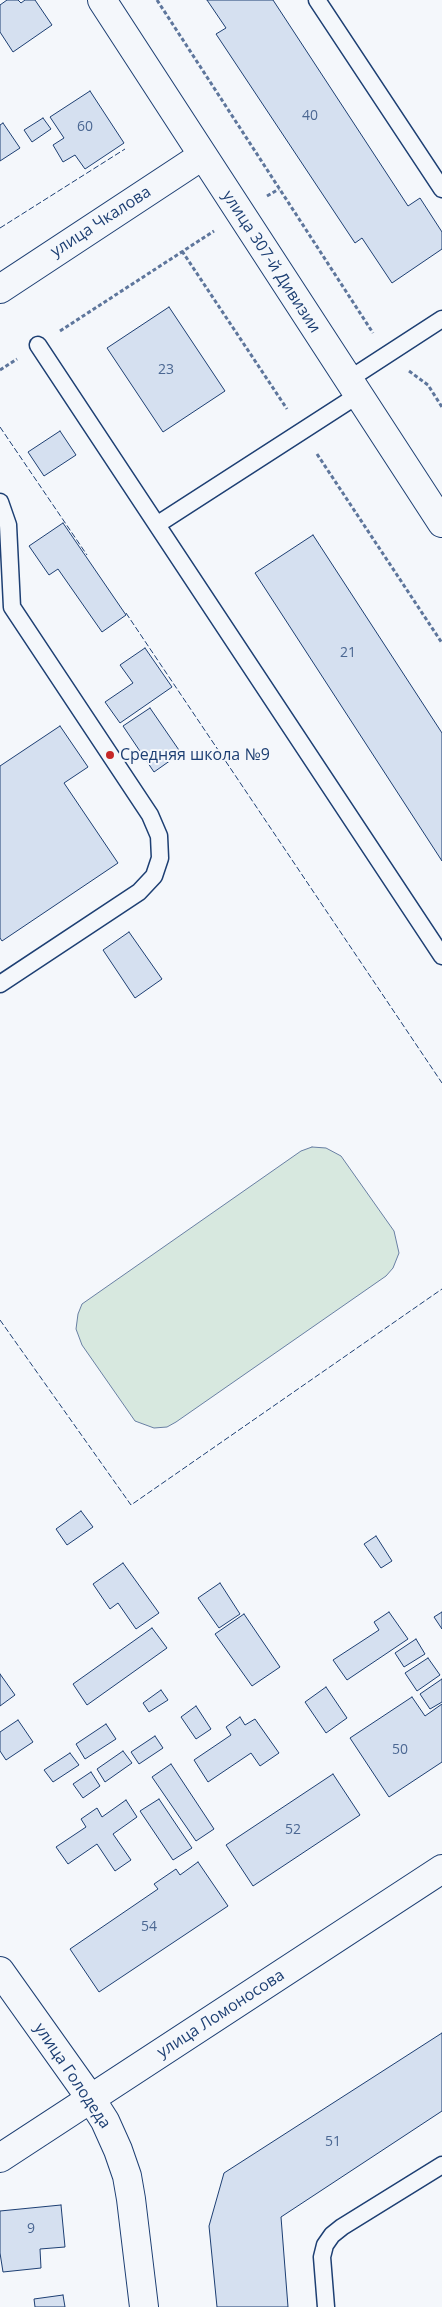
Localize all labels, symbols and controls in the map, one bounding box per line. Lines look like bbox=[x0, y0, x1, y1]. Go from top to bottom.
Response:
house number: 40 bbox=[302, 108, 318, 124]
house number: 60 bbox=[77, 119, 93, 135]
street label: улица Чкалова bbox=[47, 182, 155, 262]
street label: улица 307-й Дивизии bbox=[218, 187, 324, 337]
house number: 23 bbox=[158, 362, 174, 378]
house number: 21 bbox=[340, 645, 356, 661]
place label: Средняя школа №9 bbox=[120, 745, 270, 765]
marker: Средняя школа №9 bbox=[104, 749, 116, 761]
house number: 50 bbox=[392, 1742, 408, 1758]
house number: 52 bbox=[285, 1822, 301, 1838]
house number: 54 bbox=[141, 1919, 157, 1935]
street label: улица Ломоносова bbox=[154, 1966, 288, 2062]
street label: улица Голодеда bbox=[30, 2019, 114, 2133]
house number: 51 bbox=[325, 2134, 341, 2150]
house number: 9 bbox=[27, 2221, 35, 2237]

